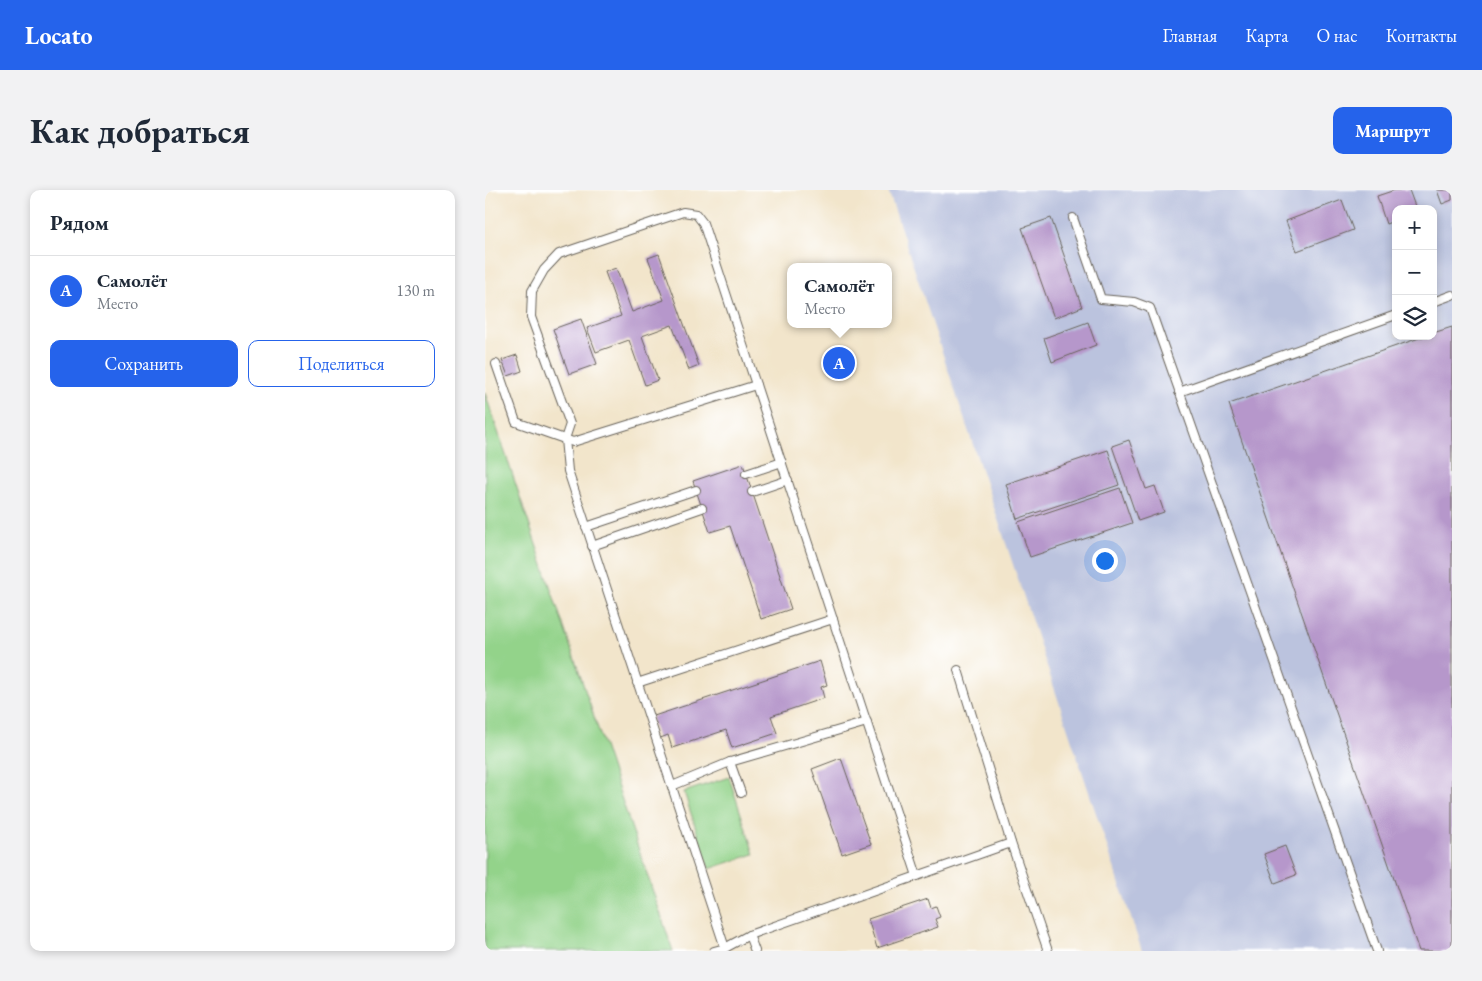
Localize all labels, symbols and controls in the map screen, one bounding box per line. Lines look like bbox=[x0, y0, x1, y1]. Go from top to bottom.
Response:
text: Locato bbox=[25, 20, 93, 51]
text: Главная bbox=[1163, 24, 1217, 47]
text: Карта bbox=[1245, 24, 1288, 47]
text: О нас bbox=[1316, 24, 1358, 47]
text: Контакты bbox=[1386, 24, 1457, 47]
button: Маршрут bbox=[1333, 107, 1452, 154]
text: Как добраться bbox=[30, 108, 250, 153]
map controls bbox=[1392, 205, 1437, 340]
button: + bbox=[1392, 205, 1437, 250]
text: Рядом bbox=[50, 209, 109, 236]
button: − bbox=[1392, 250, 1437, 295]
popup bbox=[787, 263, 892, 328]
text: Самолёт bbox=[97, 268, 167, 293]
text: Самолёт bbox=[804, 273, 875, 298]
text: A bbox=[60, 280, 72, 301]
text: 130 m bbox=[396, 280, 435, 301]
text: Место bbox=[97, 293, 138, 314]
button: layers bbox=[1392, 295, 1437, 340]
text: Место bbox=[804, 298, 845, 319]
button: Сохранить bbox=[50, 340, 238, 387]
button: Поделиться bbox=[248, 340, 435, 387]
pin: A bbox=[823, 344, 855, 382]
your location bbox=[1092, 548, 1118, 574]

